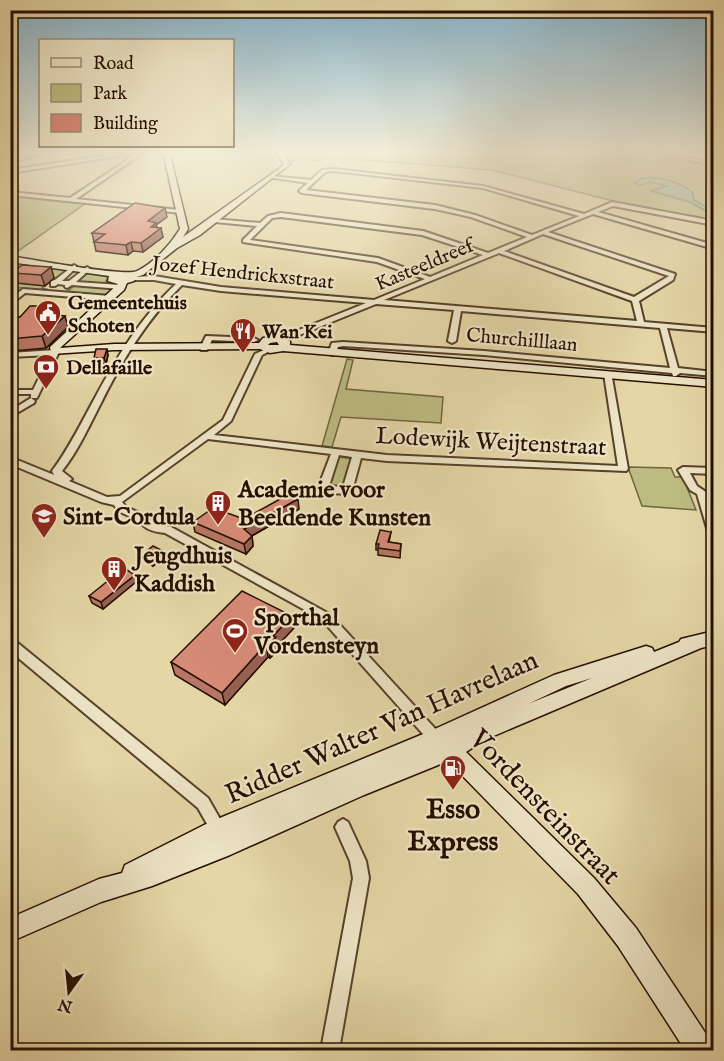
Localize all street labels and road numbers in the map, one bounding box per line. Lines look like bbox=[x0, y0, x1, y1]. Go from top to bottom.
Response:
street label: Kasteeldreef bbox=[372, 232, 481, 297]
street label: Jozef Hendrickxstraat bbox=[149, 251, 335, 295]
street label: Churchilllaan bbox=[465, 323, 579, 358]
street label: Lodewijk Weijtenstraat bbox=[375, 421, 607, 464]
street label: Ridder Walter Van Havrelaan bbox=[220, 643, 544, 813]
street label: Vordensteinstraat bbox=[460, 722, 628, 893]

